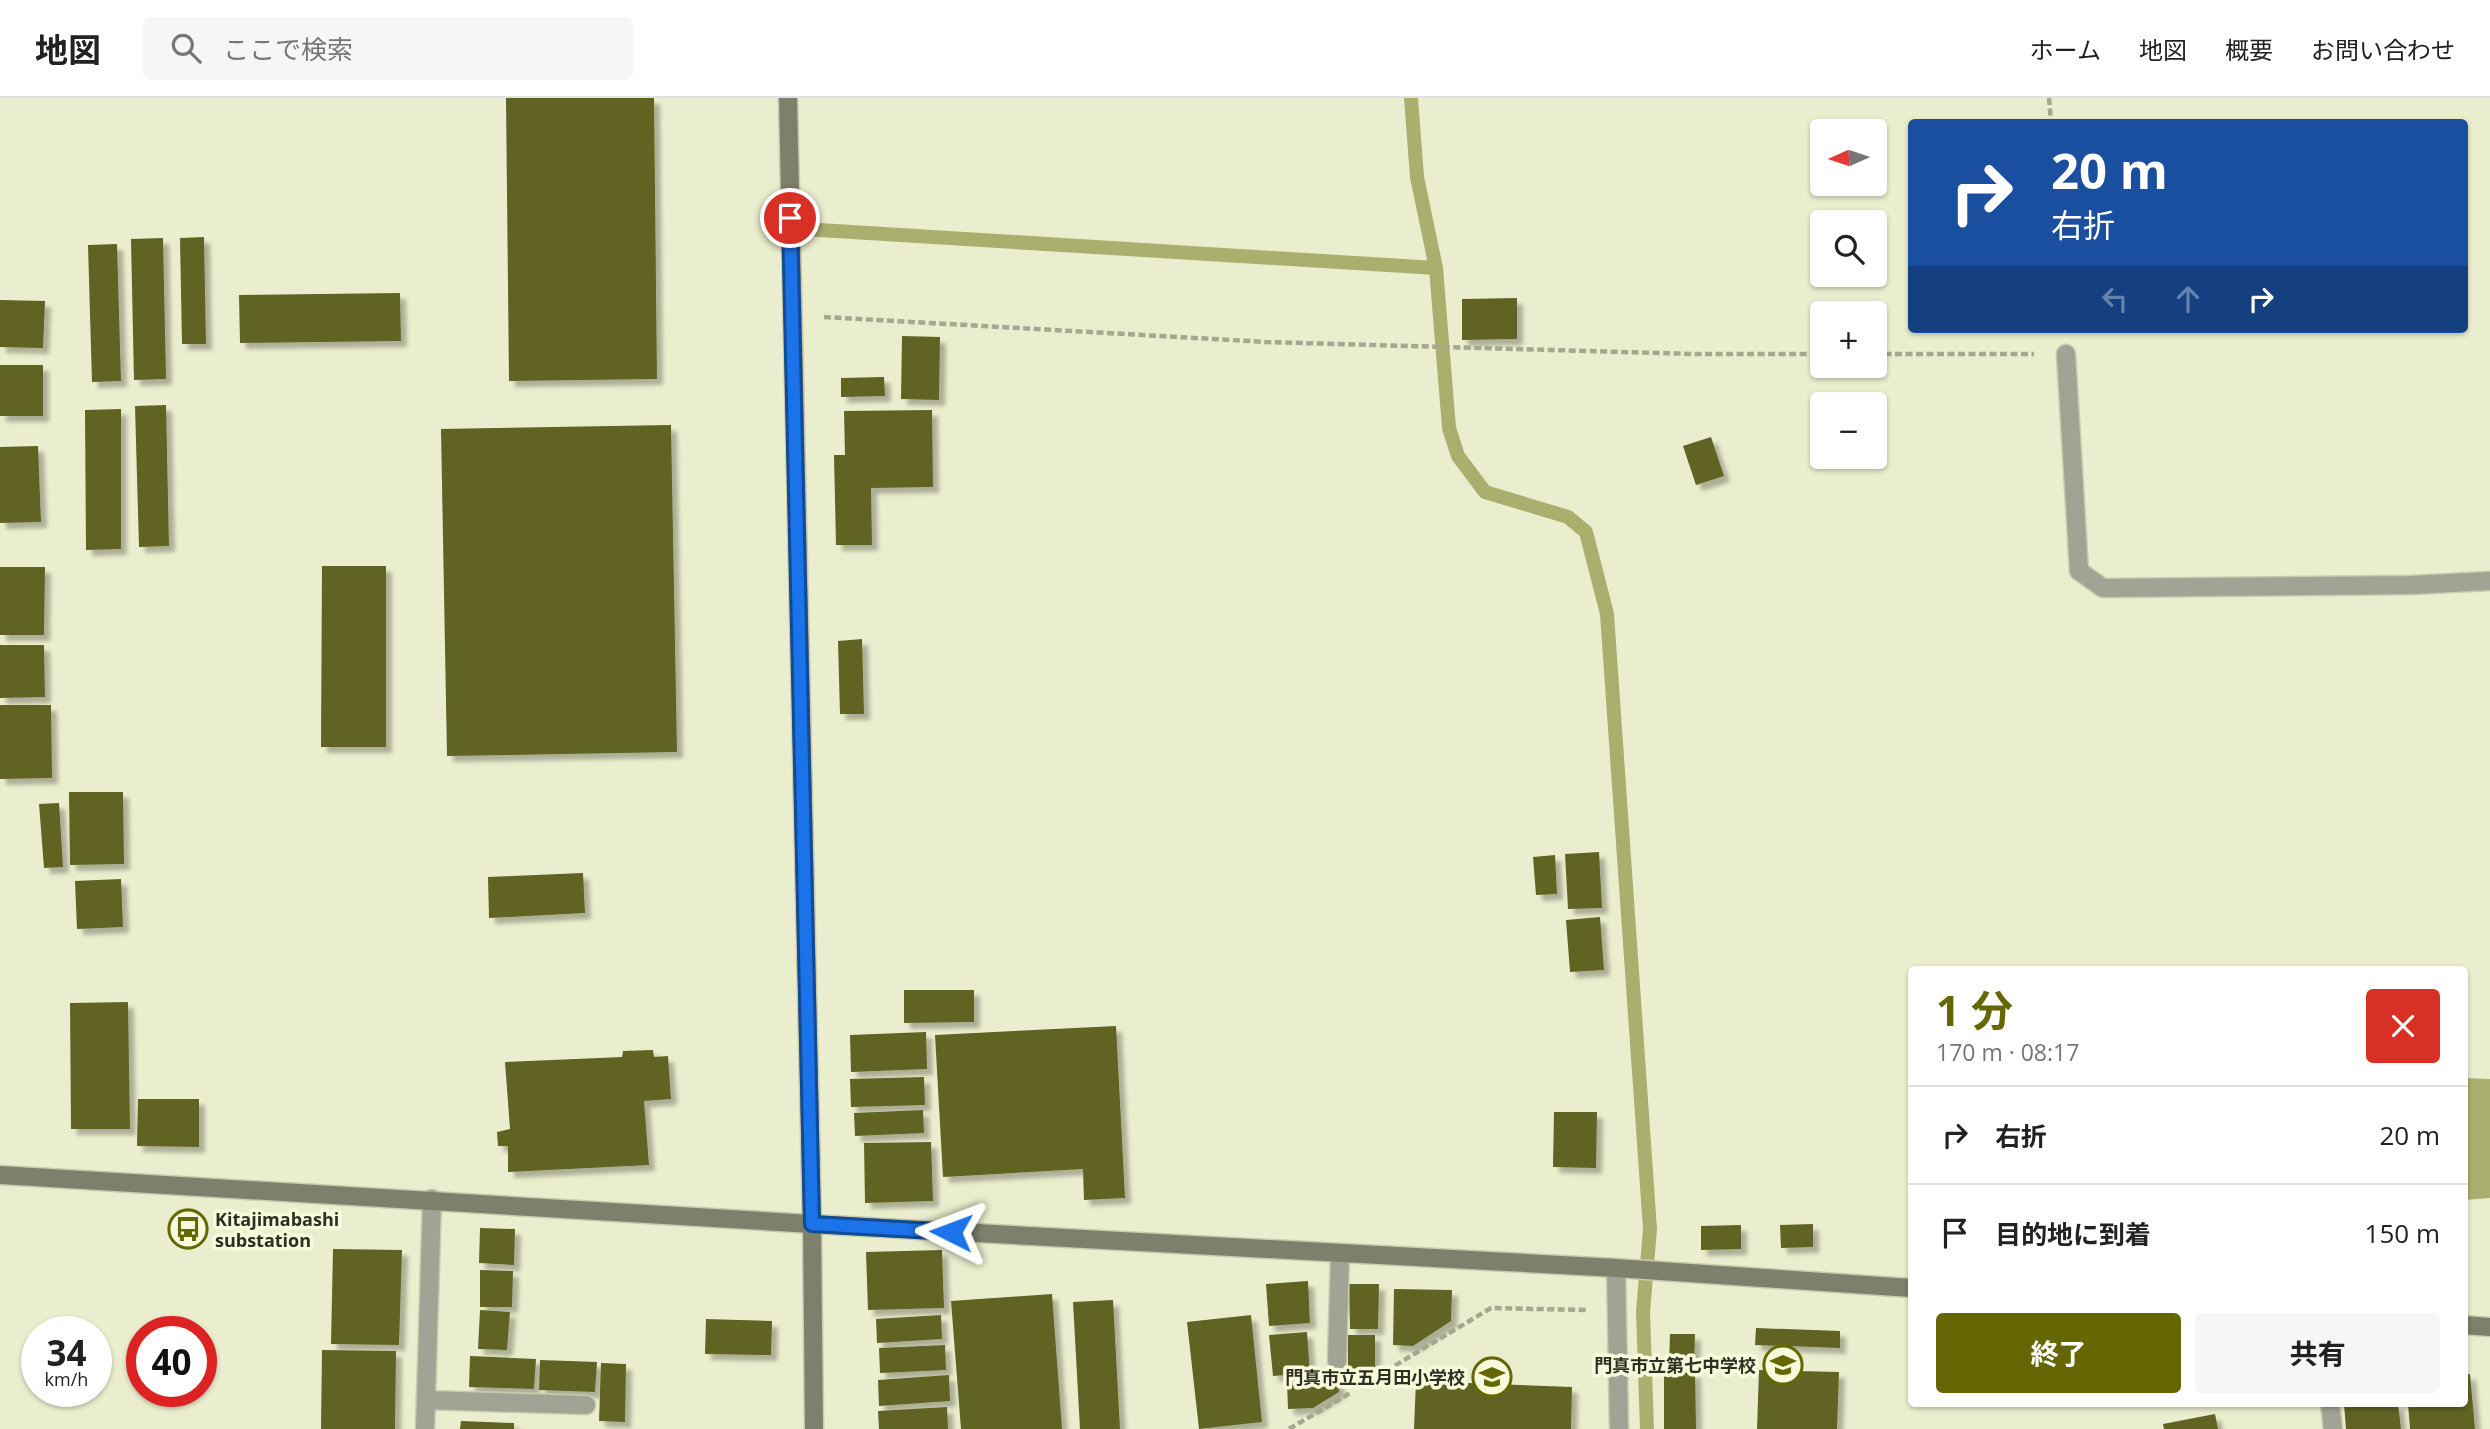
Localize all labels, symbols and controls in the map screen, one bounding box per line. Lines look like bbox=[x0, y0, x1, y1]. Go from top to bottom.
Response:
search box bbox=[143, 17, 633, 80]
text: 地図 bbox=[35, 27, 101, 72]
icon: search bbox=[167, 29, 205, 67]
text: ここで検索 bbox=[223, 31, 353, 67]
text: ホーム bbox=[2030, 33, 2101, 66]
text: 地図 bbox=[2139, 33, 2187, 66]
text: 概要 bbox=[2225, 33, 2273, 66]
text: お問い合わせ bbox=[2311, 33, 2455, 66]
north arrow bbox=[1810, 119, 1886, 196]
map controls bbox=[1810, 119, 1887, 469]
text: 20 m bbox=[2051, 137, 2168, 203]
icon: right bbox=[1936, 147, 2027, 238]
pin bbox=[760, 188, 820, 248]
icon: arrive bbox=[771, 199, 809, 237]
text: 右折 bbox=[2051, 203, 2115, 246]
button: search bbox=[1810, 210, 1887, 287]
icon: left bbox=[2096, 280, 2134, 318]
icon: ahead bbox=[2169, 280, 2207, 318]
icon: right bbox=[2242, 280, 2280, 318]
button: + bbox=[1810, 301, 1887, 378]
button: − bbox=[1810, 392, 1887, 469]
text: 1 分 bbox=[1936, 981, 2013, 1038]
button: close bbox=[2366, 989, 2440, 1063]
text: 170 m · 08:17 bbox=[1936, 1036, 2079, 1068]
icon: right bbox=[1936, 1116, 1974, 1154]
text: 20 m bbox=[2379, 1117, 2440, 1153]
text: 右折 bbox=[1995, 1118, 2047, 1154]
position arrow bbox=[914, 1195, 988, 1269]
place label: Kitajimabashi substation bbox=[215, 1207, 339, 1252]
bus stop icon: Kitajimabashi substation bbox=[167, 1208, 209, 1250]
icon: arrive bbox=[1936, 1214, 1974, 1252]
text: 150 m bbox=[2365, 1215, 2440, 1251]
text: 目的地に到着 bbox=[1995, 1216, 2151, 1252]
button: 終了 bbox=[1936, 1313, 2181, 1393]
button: 共有 bbox=[2195, 1313, 2440, 1393]
speed limit sign: 40 bbox=[126, 1316, 217, 1407]
text: 34 bbox=[46, 1329, 87, 1376]
school or university icon: 門真市立第七中学校 bbox=[1762, 1344, 1804, 1386]
place label: 門真市立第七中学校 bbox=[1594, 1353, 1756, 1377]
school or university icon: 門真市立五月田小学校 bbox=[1471, 1356, 1513, 1398]
place label: 門真市立五月田小学校 bbox=[1285, 1365, 1465, 1389]
text: km/h bbox=[45, 1367, 88, 1391]

